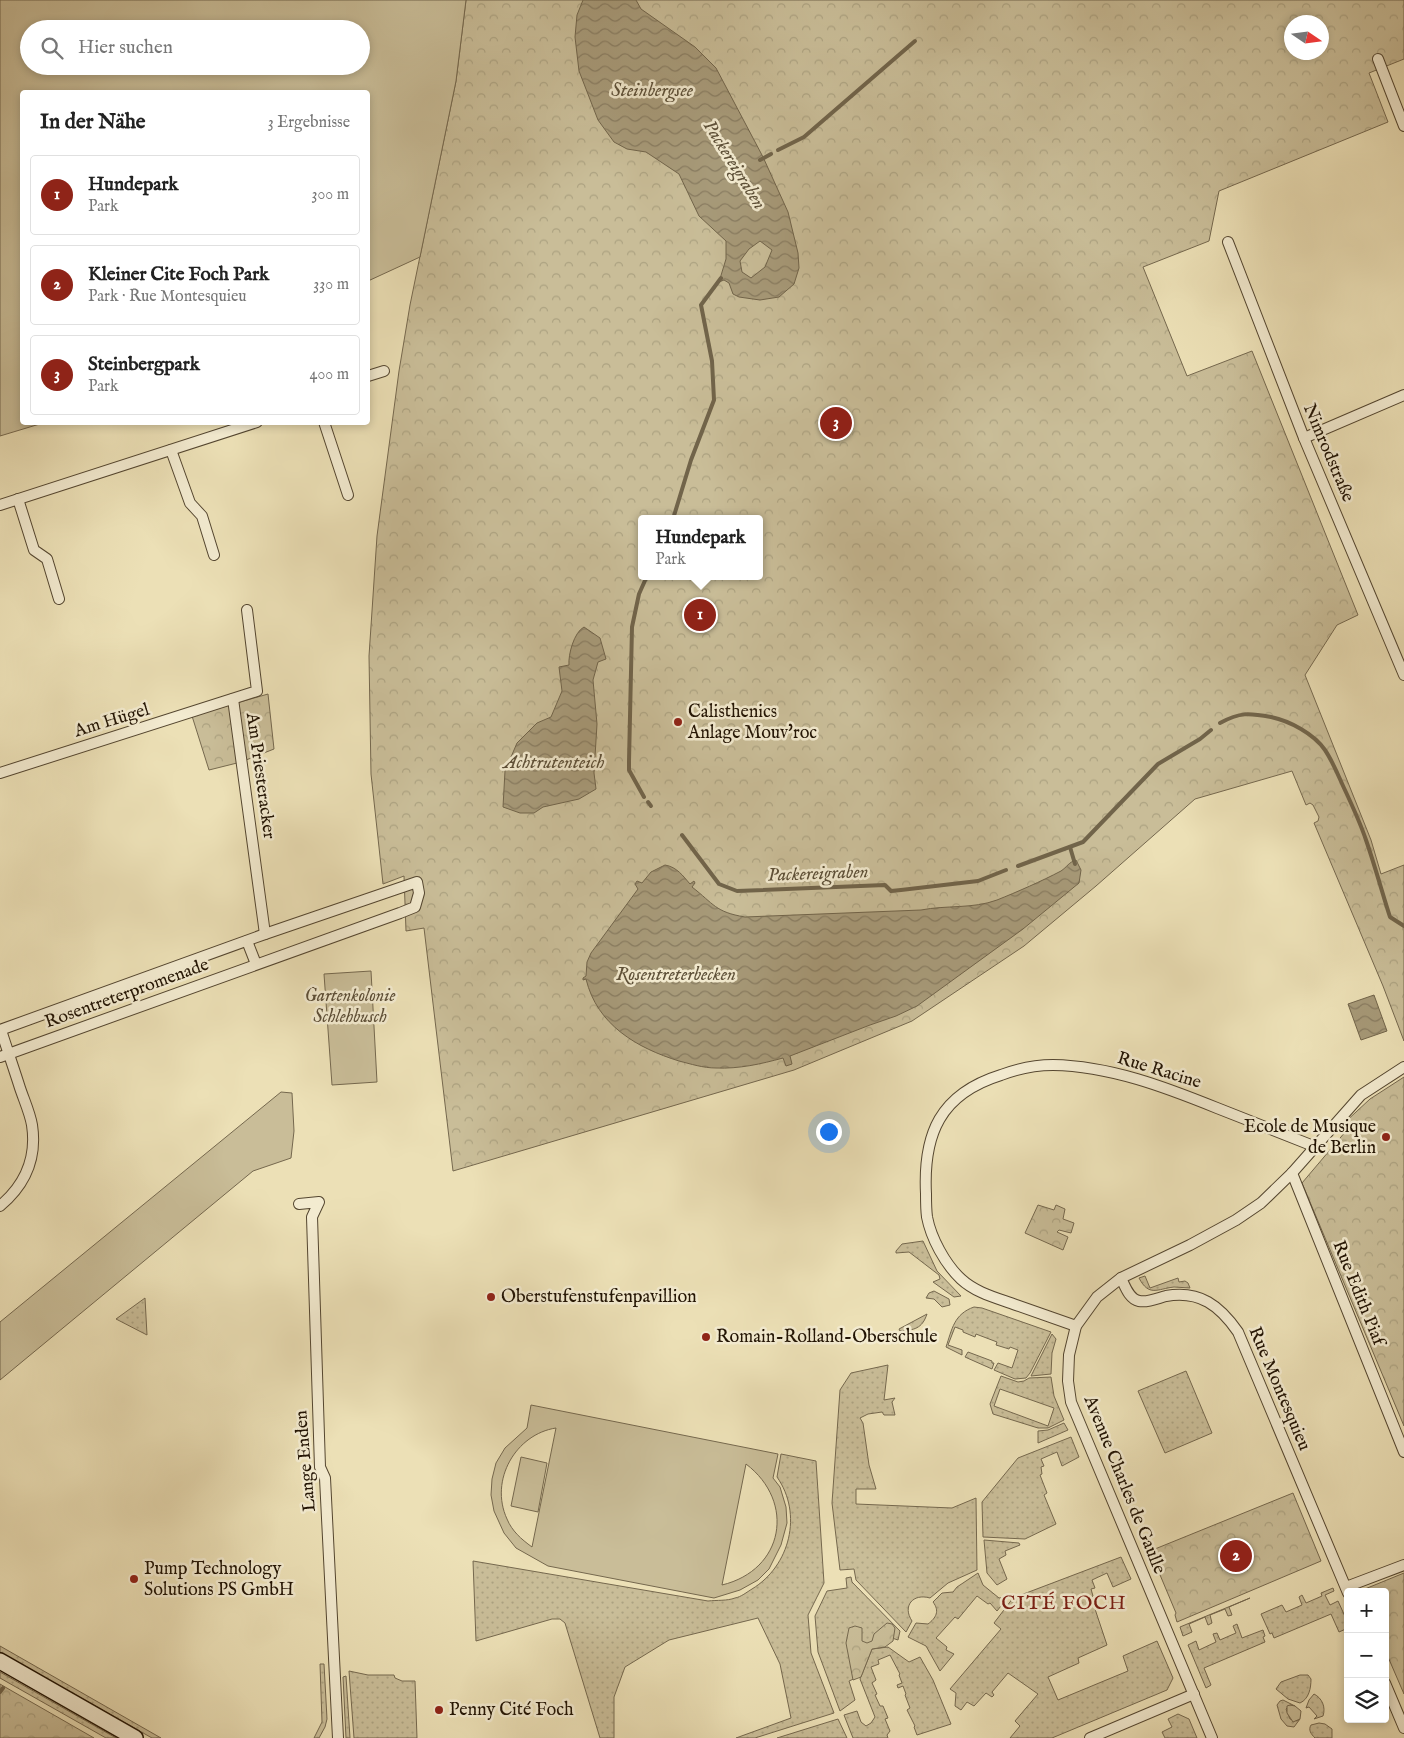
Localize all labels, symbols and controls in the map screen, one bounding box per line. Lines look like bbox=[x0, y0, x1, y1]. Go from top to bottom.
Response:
north arrow bbox=[1284, 15, 1329, 60]
search box bbox=[20, 20, 370, 75]
icon: search bbox=[38, 34, 66, 62]
text: Hier suchen bbox=[78, 36, 173, 60]
water label: Steinbergsee bbox=[611, 79, 694, 103]
text: In der Nähe bbox=[40, 109, 146, 136]
text: 3 Ergebnisse bbox=[268, 113, 350, 133]
water label: Packereigraben bbox=[697, 116, 771, 214]
text: Hundepark bbox=[88, 173, 178, 197]
text: 1 bbox=[54, 185, 60, 205]
text: 300 m bbox=[311, 185, 349, 205]
text: Park bbox=[88, 197, 118, 217]
text: Kleiner Cite Foch Park bbox=[88, 263, 269, 287]
text: 2 bbox=[53, 275, 61, 295]
text: 330 m bbox=[313, 275, 349, 295]
text: Park · Rue Montesquieu bbox=[88, 287, 247, 307]
text: Steinbergpark bbox=[88, 353, 200, 377]
text: 3 bbox=[54, 365, 60, 385]
text: 400 m bbox=[310, 365, 349, 385]
text: Park bbox=[88, 377, 118, 397]
street label: Nimrodstraße bbox=[1297, 400, 1359, 506]
pin: 3 bbox=[820, 404, 852, 442]
popup bbox=[638, 515, 763, 580]
text: Hundepark bbox=[655, 526, 746, 550]
text: Park bbox=[655, 550, 686, 570]
pin: 1 bbox=[684, 596, 716, 634]
street label: Am Hügel bbox=[71, 699, 152, 744]
place label: Calisthenics Anlage Mouv'roc bbox=[687, 701, 817, 745]
street label: Am Priesteracker bbox=[240, 710, 280, 841]
marker: Calisthenics Anlage Mouv'roc bbox=[672, 716, 684, 728]
water label: Achtrutenteich bbox=[501, 751, 605, 775]
water label: Packereigraben bbox=[767, 860, 869, 888]
street label: Rosentreterpromenade bbox=[42, 954, 212, 1034]
water label: Rosentreterbecken bbox=[616, 963, 736, 987]
park label: Gartenkolonie Schlehbusch bbox=[305, 985, 395, 1029]
street label: Rue Racine bbox=[1114, 1047, 1204, 1095]
place label: Ecole de Musique de Berlin bbox=[1244, 1116, 1376, 1160]
your location bbox=[816, 1119, 842, 1145]
marker: Ecole de Musique de Berlin bbox=[1380, 1131, 1392, 1143]
street label: Rue Edith Piaf bbox=[1327, 1237, 1391, 1352]
place label: Oberstufenstufenpavillion bbox=[501, 1286, 697, 1309]
marker: Oberstufenstufenpavillion bbox=[485, 1291, 497, 1303]
street label: Rue Montesquieu bbox=[1243, 1324, 1315, 1454]
place label: Romain-Rolland-Oberschule bbox=[716, 1326, 938, 1349]
marker: Romain-Rolland-Oberschule bbox=[700, 1331, 712, 1343]
street label: Avenue Charles de Gaulle bbox=[1077, 1392, 1170, 1578]
street label: Lange Enden bbox=[290, 1409, 322, 1513]
pin: 2 bbox=[1220, 1537, 1252, 1575]
place label: Pump Technology Solutions PS GmbH bbox=[144, 1558, 294, 1602]
marker: Pump Technology Solutions PS GmbH bbox=[128, 1573, 140, 1585]
map controls bbox=[1344, 1588, 1389, 1723]
button: + bbox=[1344, 1588, 1389, 1633]
district label: CITÉ FOCH bbox=[1001, 1591, 1127, 1616]
button: − bbox=[1344, 1633, 1389, 1678]
button: layers bbox=[1344, 1678, 1389, 1723]
place label: Penny Cité Foch bbox=[449, 1699, 574, 1722]
marker: Penny Cité Foch bbox=[433, 1704, 445, 1716]

